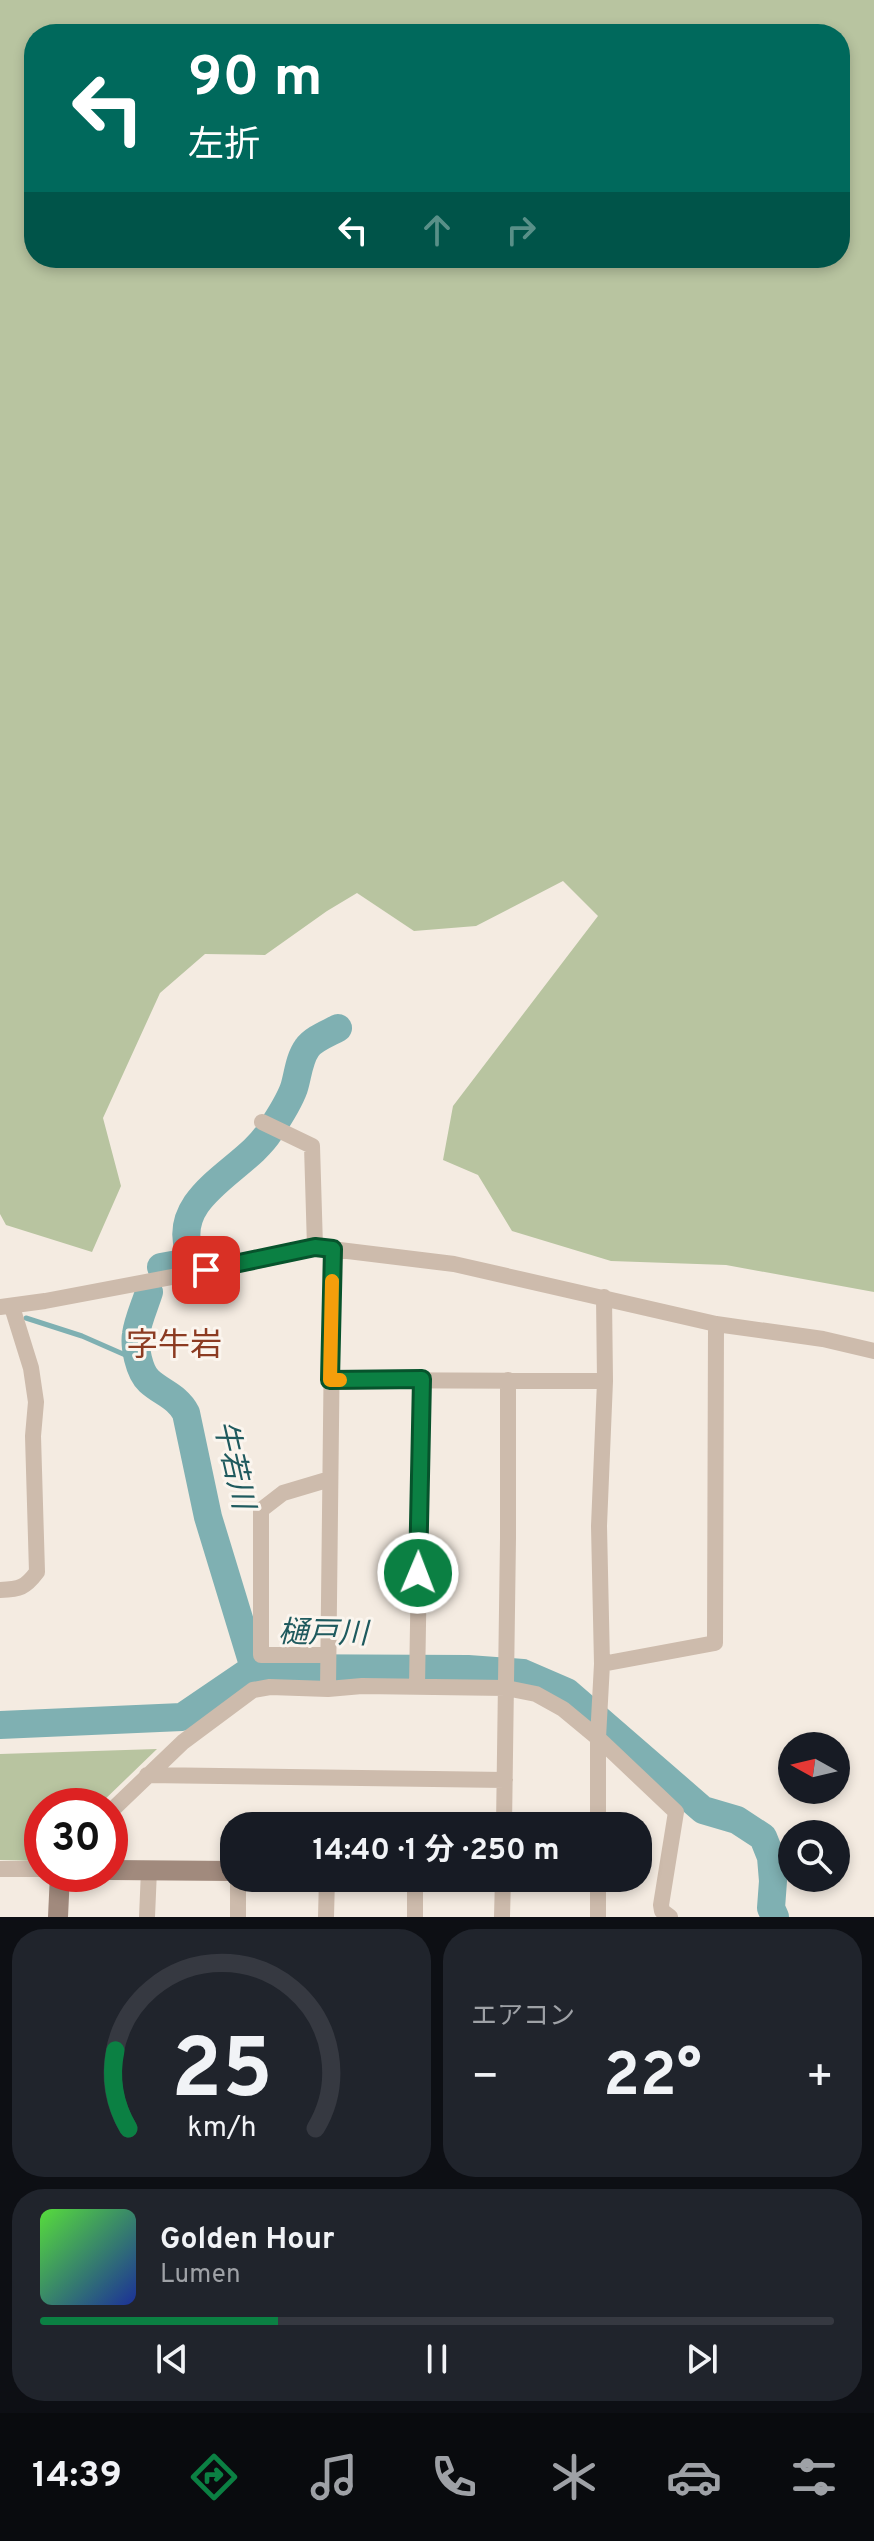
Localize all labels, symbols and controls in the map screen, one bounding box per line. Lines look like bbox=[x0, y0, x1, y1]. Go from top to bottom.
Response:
text: 90 m bbox=[188, 45, 323, 115]
icon: left bbox=[56, 56, 160, 160]
text: 左折 bbox=[188, 124, 260, 170]
icon: left bbox=[331, 208, 375, 252]
icon: ahead bbox=[415, 208, 459, 252]
icon: right bbox=[499, 208, 543, 252]
pin bbox=[172, 1236, 240, 1304]
icon: arrive bbox=[184, 1248, 228, 1292]
district label: 字牛岩 bbox=[126, 1327, 222, 1367]
water label: 牛若川 bbox=[204, 1417, 261, 1516]
position arrow bbox=[376, 1531, 460, 1615]
water label: 樋戸川 bbox=[278, 1616, 371, 1654]
north arrow bbox=[778, 1732, 850, 1804]
map controls bbox=[778, 1732, 850, 1892]
speed limit sign: 30 bbox=[24, 1788, 128, 1892]
button: search bbox=[778, 1820, 850, 1892]
text: 14:40 · 1 分 · 250 m bbox=[312, 1833, 560, 1870]
text: エアコン bbox=[471, 2001, 575, 2034]
text: 25 bbox=[171, 2022, 272, 2127]
text: 22° bbox=[603, 2041, 702, 2117]
text: − bbox=[471, 2051, 499, 2107]
text: + bbox=[806, 2051, 834, 2107]
text: km/h bbox=[187, 2111, 256, 2147]
text: Golden Hour bbox=[160, 2222, 334, 2259]
text: Lumen bbox=[160, 2259, 241, 2292]
icon: previous bbox=[150, 2337, 194, 2381]
icon: pause bbox=[415, 2337, 459, 2381]
icon: next bbox=[680, 2337, 724, 2381]
icon: directions bbox=[186, 2449, 242, 2505]
icon: music bbox=[306, 2449, 362, 2505]
icon: phone bbox=[426, 2449, 482, 2505]
icon: climate bbox=[546, 2449, 602, 2505]
icon: car bbox=[666, 2449, 722, 2505]
icon: filters bbox=[786, 2449, 842, 2505]
text: 14:39 bbox=[32, 2454, 122, 2500]

